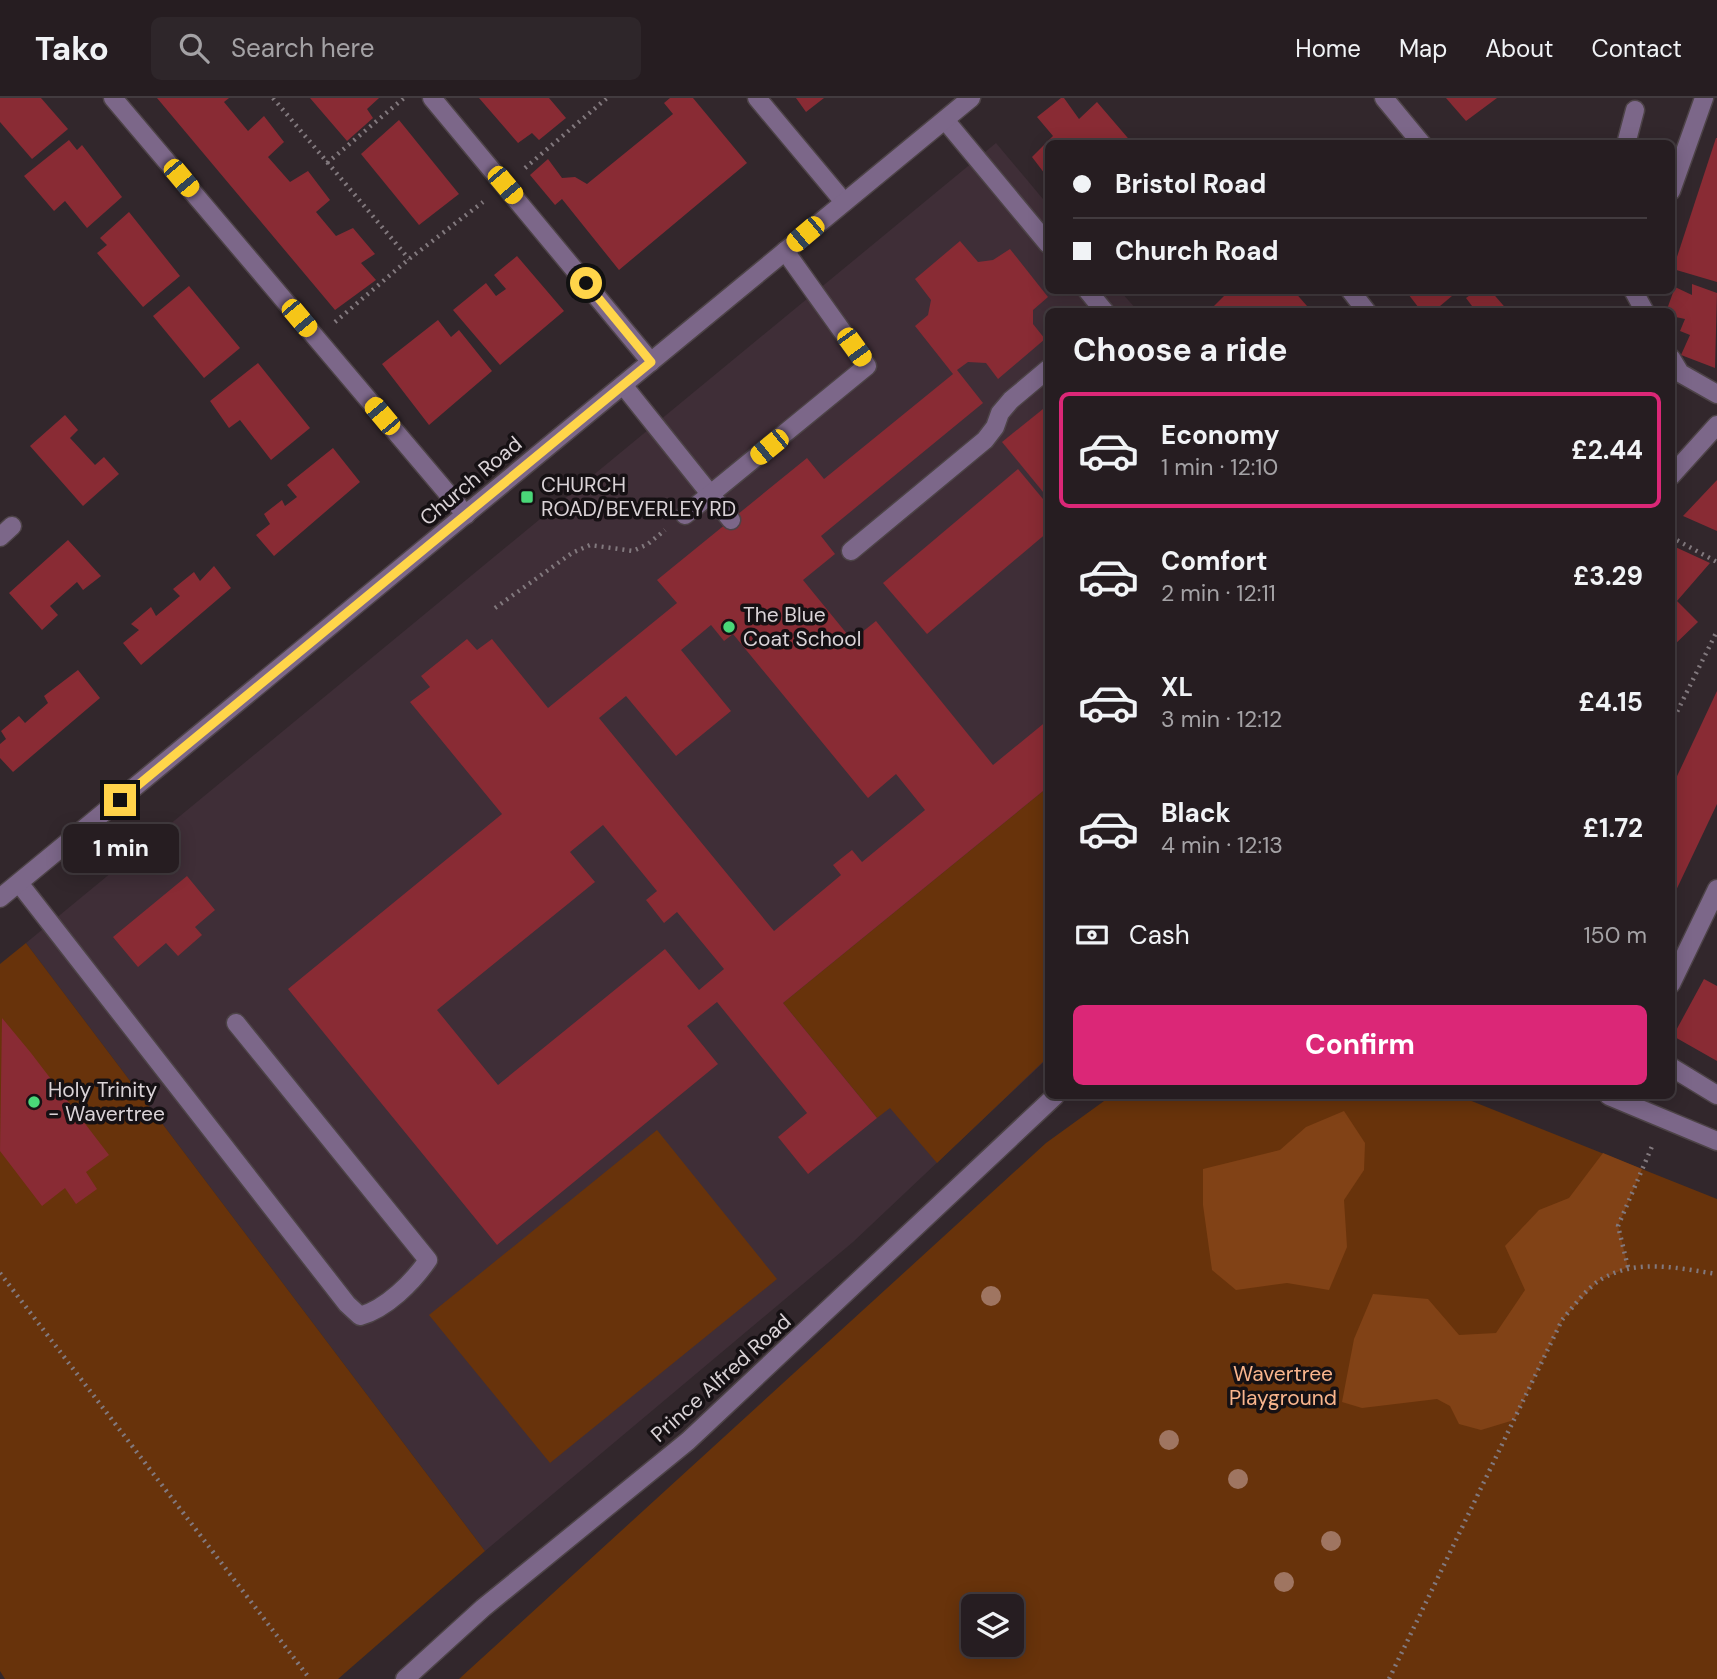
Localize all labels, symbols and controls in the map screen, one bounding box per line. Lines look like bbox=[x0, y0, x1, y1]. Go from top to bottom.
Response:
search box bbox=[151, 17, 641, 80]
text: Tako bbox=[35, 27, 109, 70]
icon: search bbox=[175, 29, 213, 67]
text: Search here bbox=[231, 31, 374, 65]
text: Home bbox=[1295, 33, 1361, 64]
text: Map bbox=[1399, 33, 1447, 64]
text: About bbox=[1485, 33, 1554, 64]
text: Contact bbox=[1592, 33, 1682, 64]
car bbox=[160, 155, 203, 201]
car bbox=[484, 162, 527, 208]
text: Bristol Road bbox=[1115, 167, 1266, 201]
car bbox=[783, 212, 828, 256]
text: Church Road bbox=[1115, 234, 1278, 268]
route start bbox=[570, 267, 602, 299]
car bbox=[278, 295, 321, 341]
car bbox=[834, 324, 875, 370]
text: Choose a ride bbox=[1073, 329, 1288, 371]
car bbox=[361, 393, 404, 439]
text: Economy bbox=[1161, 418, 1279, 452]
icon: car bbox=[1077, 419, 1140, 482]
car bbox=[747, 426, 792, 468]
street label: Church Road bbox=[414, 430, 528, 532]
text: £2.44 bbox=[1571, 433, 1643, 467]
text: 1 min · 12:10 bbox=[1161, 452, 1278, 482]
place label: CHURCH ROAD/BEVERLEY RD bbox=[541, 471, 736, 523]
marker: CHURCH ROAD/BEVERLEY RD bbox=[519, 489, 535, 505]
text: Comfort bbox=[1161, 544, 1267, 578]
icon: car bbox=[1077, 545, 1140, 608]
text: £3.29 bbox=[1573, 559, 1643, 593]
text: 2 min · 12:11 bbox=[1161, 578, 1276, 608]
place label: The Blue Coat School bbox=[743, 601, 861, 653]
marker: The Blue Coat School bbox=[721, 619, 737, 635]
text: XL bbox=[1161, 670, 1193, 704]
icon: car bbox=[1077, 671, 1140, 734]
text: £4.15 bbox=[1578, 685, 1643, 719]
text: 3 min · 12:12 bbox=[1161, 704, 1282, 734]
route end bbox=[104, 784, 136, 816]
text: Black bbox=[1161, 796, 1231, 830]
icon: car bbox=[1077, 797, 1140, 860]
text: £1.72 bbox=[1583, 811, 1643, 845]
callout: 1 min bbox=[62, 824, 178, 874]
text: 4 min · 12:13 bbox=[1161, 830, 1283, 860]
text: 1 min bbox=[93, 833, 149, 863]
icon: cash bbox=[1073, 916, 1111, 954]
text: Cash bbox=[1129, 918, 1190, 952]
text: 150 m bbox=[1583, 920, 1647, 950]
button: Confirm bbox=[1073, 1005, 1647, 1085]
place label: Holy Trinity - Wavertree bbox=[48, 1076, 165, 1128]
marker: Holy Trinity - Wavertree bbox=[26, 1094, 42, 1110]
street label: Prince Alfred Road bbox=[645, 1308, 797, 1448]
park label: Wavertree Playground bbox=[1229, 1360, 1337, 1412]
map controls bbox=[961, 1594, 1024, 1657]
button: layers bbox=[961, 1594, 1024, 1657]

